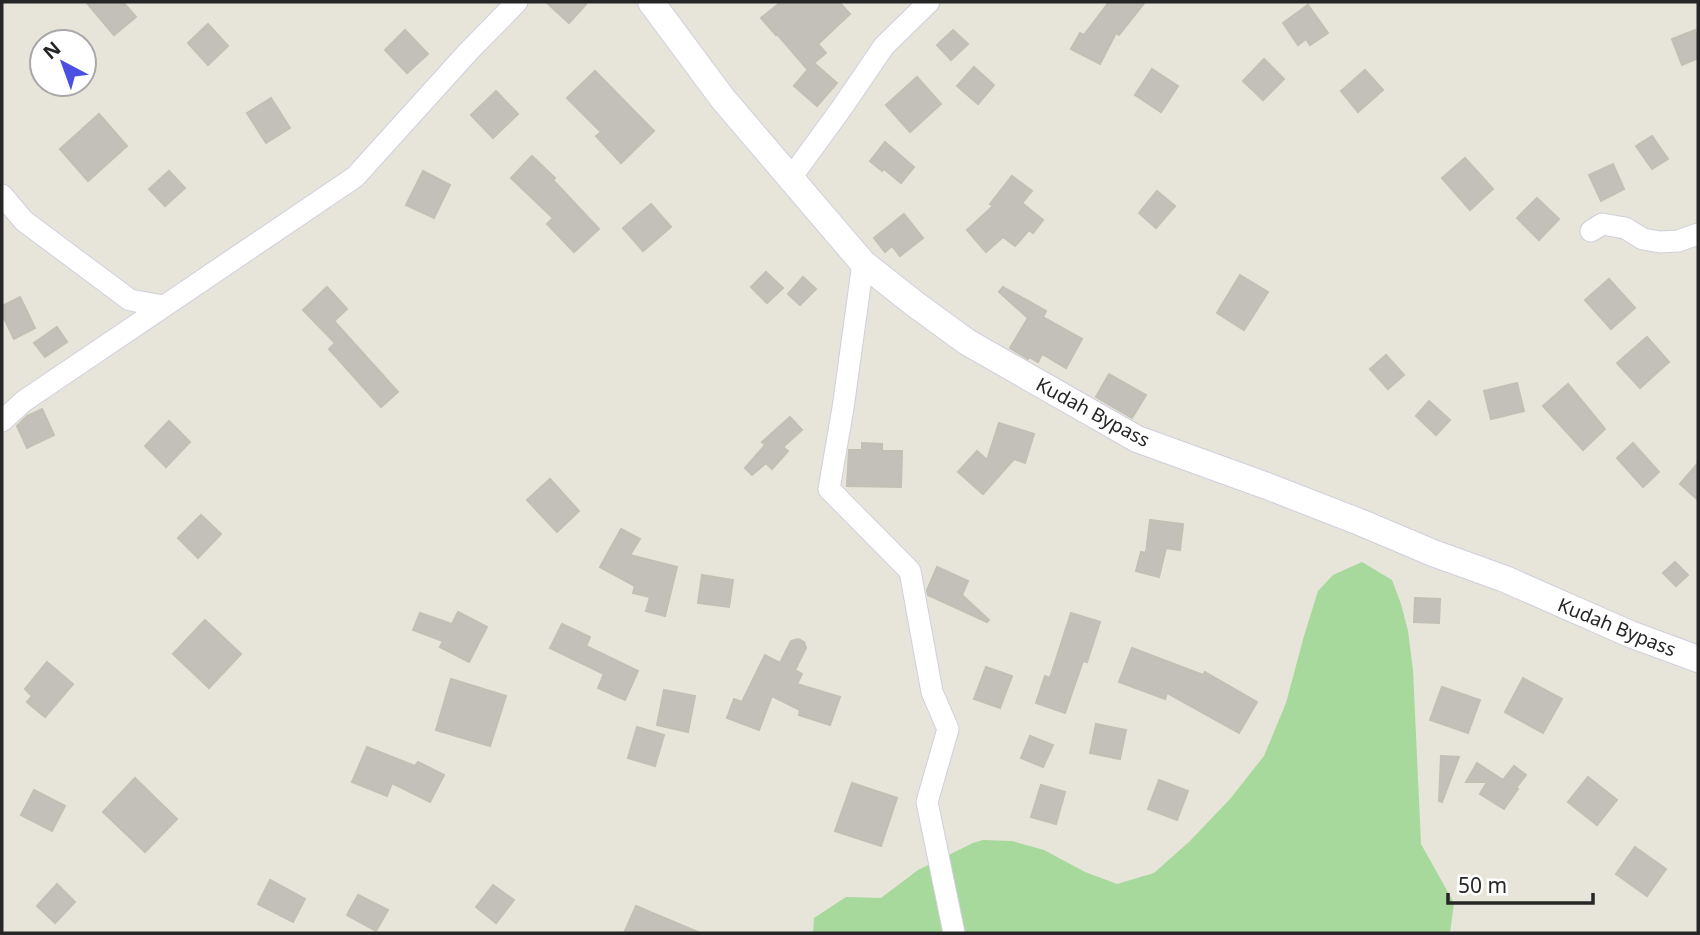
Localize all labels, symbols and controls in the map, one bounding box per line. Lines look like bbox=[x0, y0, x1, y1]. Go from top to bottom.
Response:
north arrow bbox=[28, 28, 98, 98]
text: N bbox=[37, 35, 66, 65]
street label: Kudah Bypass bbox=[1032, 371, 1154, 453]
street label: Kudah Bypass bbox=[1554, 592, 1680, 662]
scale bar bbox=[1448, 862, 1593, 906]
text: 50 m bbox=[1458, 871, 1507, 899]

